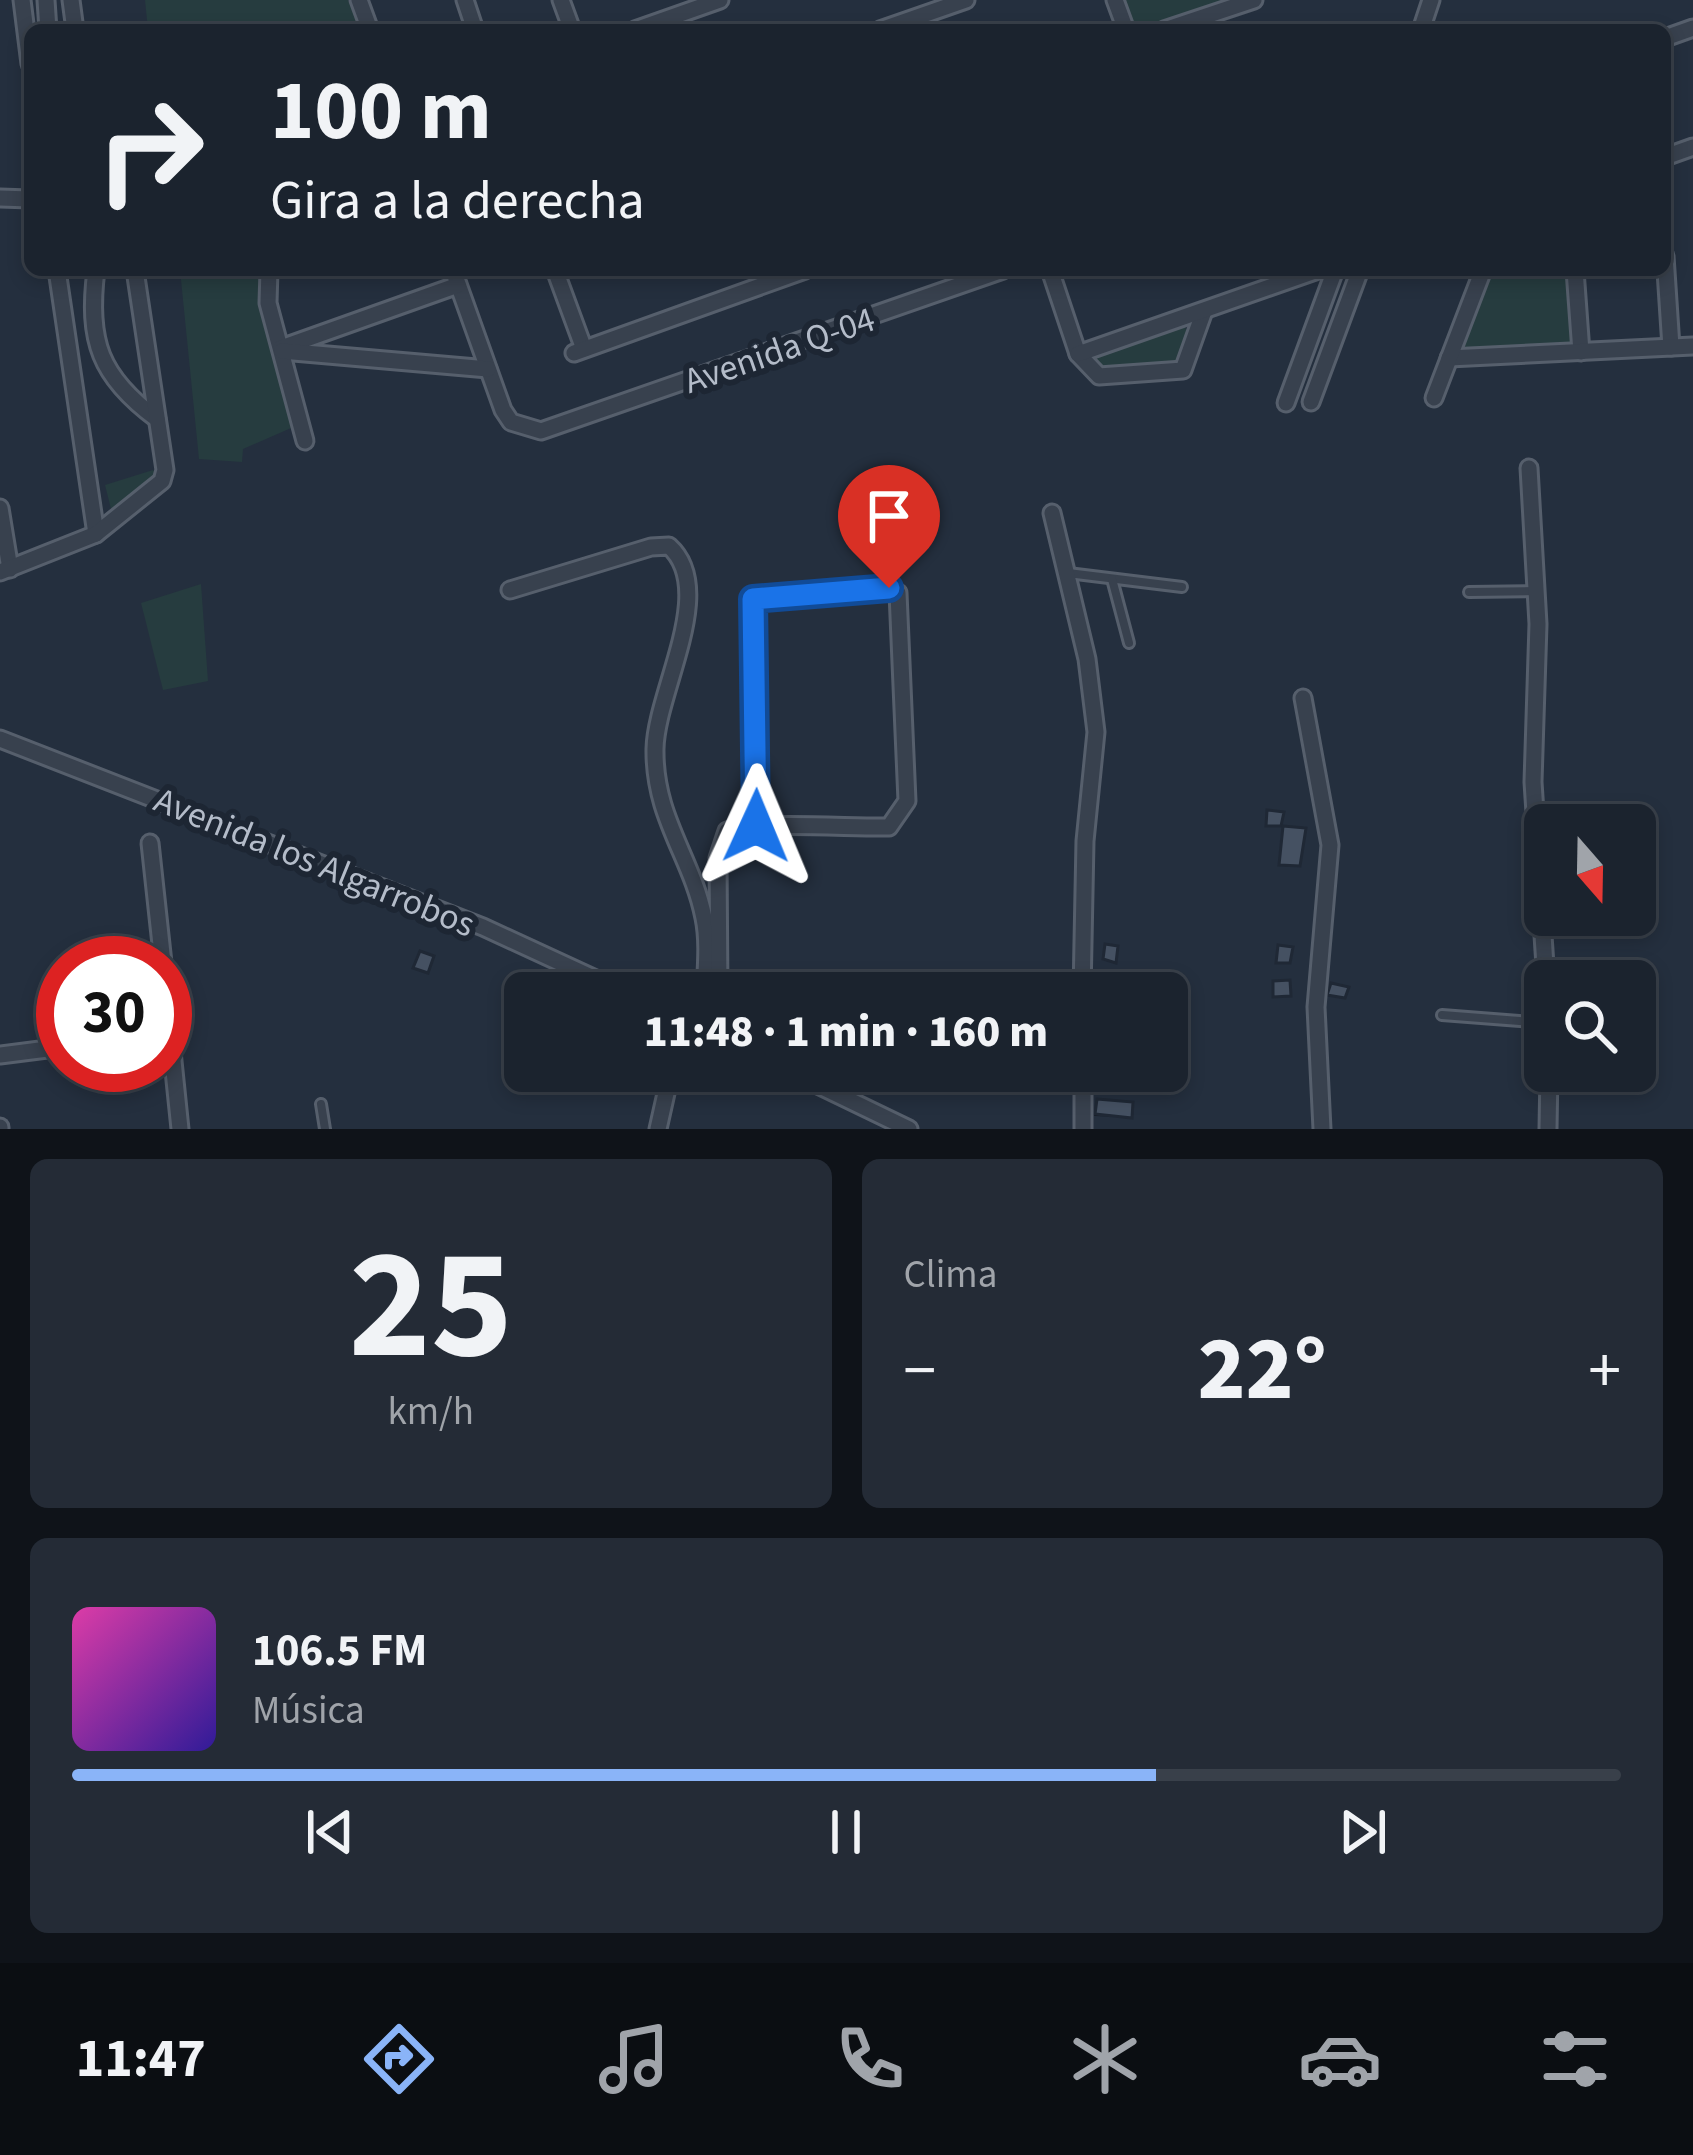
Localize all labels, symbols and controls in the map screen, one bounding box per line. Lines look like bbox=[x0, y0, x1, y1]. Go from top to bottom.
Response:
text: 100 m bbox=[270, 52, 492, 172]
icon: right bbox=[72, 72, 228, 228]
text: Gira a la derecha bbox=[270, 163, 645, 240]
street label: Avenida Q-04 bbox=[677, 294, 882, 407]
pin bbox=[838, 465, 940, 588]
icon: arrive bbox=[856, 483, 922, 549]
position arrow bbox=[693, 763, 819, 889]
street label: Avenida los Algarrobos bbox=[147, 775, 482, 950]
north arrow bbox=[1524, 804, 1656, 936]
map controls bbox=[1524, 804, 1656, 1092]
speed limit sign: 30 bbox=[36, 936, 192, 1092]
button: search bbox=[1524, 960, 1656, 1092]
text: 11:48 · 1 min · 160 m bbox=[644, 1000, 1048, 1064]
text: 25 bbox=[348, 1195, 513, 1417]
text: Clima bbox=[904, 1247, 997, 1303]
text: 22° bbox=[1197, 1306, 1327, 1434]
text: − bbox=[904, 1324, 936, 1418]
text: + bbox=[1588, 1324, 1621, 1418]
text: km/h bbox=[387, 1384, 474, 1440]
text: 106.5 FM bbox=[252, 1619, 427, 1683]
text: Música bbox=[252, 1683, 365, 1739]
icon: previous bbox=[297, 1799, 363, 1865]
icon: pause bbox=[813, 1799, 879, 1865]
icon: next bbox=[1330, 1799, 1396, 1865]
icon: directions bbox=[357, 2017, 441, 2101]
icon: music bbox=[592, 2017, 676, 2101]
icon: phone bbox=[828, 2017, 912, 2101]
icon: climate bbox=[1063, 2017, 1147, 2101]
icon: car bbox=[1298, 2017, 1382, 2101]
icon: filters bbox=[1533, 2017, 1617, 2101]
text: 11:47 bbox=[76, 2021, 206, 2098]

